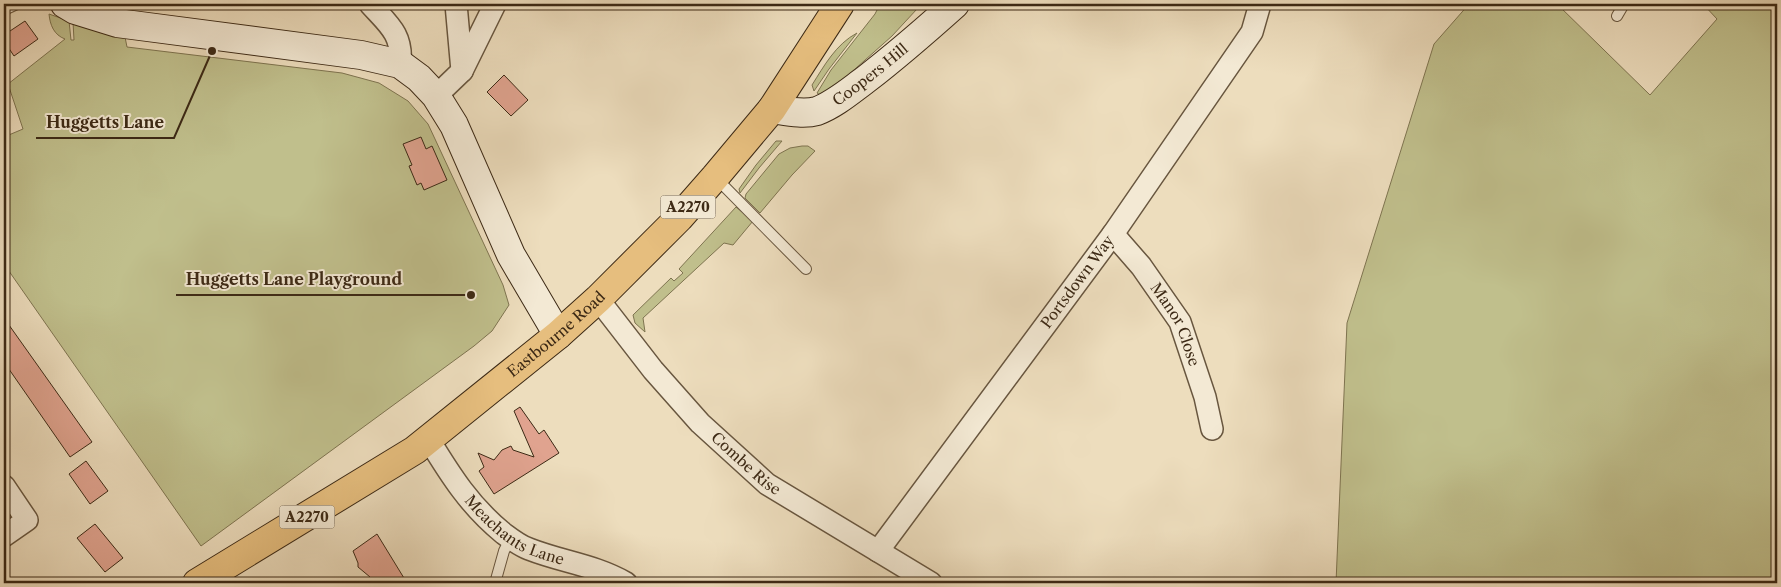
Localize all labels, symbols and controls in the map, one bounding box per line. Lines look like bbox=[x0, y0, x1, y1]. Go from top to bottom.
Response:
street label: Coopers Hill bbox=[829, 39, 912, 110]
callout: Huggetts Lane bbox=[36, 107, 174, 138]
text: Huggetts Lane bbox=[46, 112, 164, 132]
road number: A2270 bbox=[660, 196, 716, 218]
street label: Portsdown Way bbox=[1036, 231, 1118, 332]
callout: Huggetts Lane Playground bbox=[176, 264, 412, 295]
text: Huggetts Lane Playground bbox=[186, 269, 402, 289]
street label: Manor Close bbox=[1147, 279, 1204, 369]
street label: Eastbourne Road bbox=[503, 287, 609, 381]
street label: Combe Rise bbox=[707, 428, 784, 499]
street label: Meachants Lane bbox=[461, 491, 566, 569]
road number: A2270 bbox=[280, 506, 334, 528]

